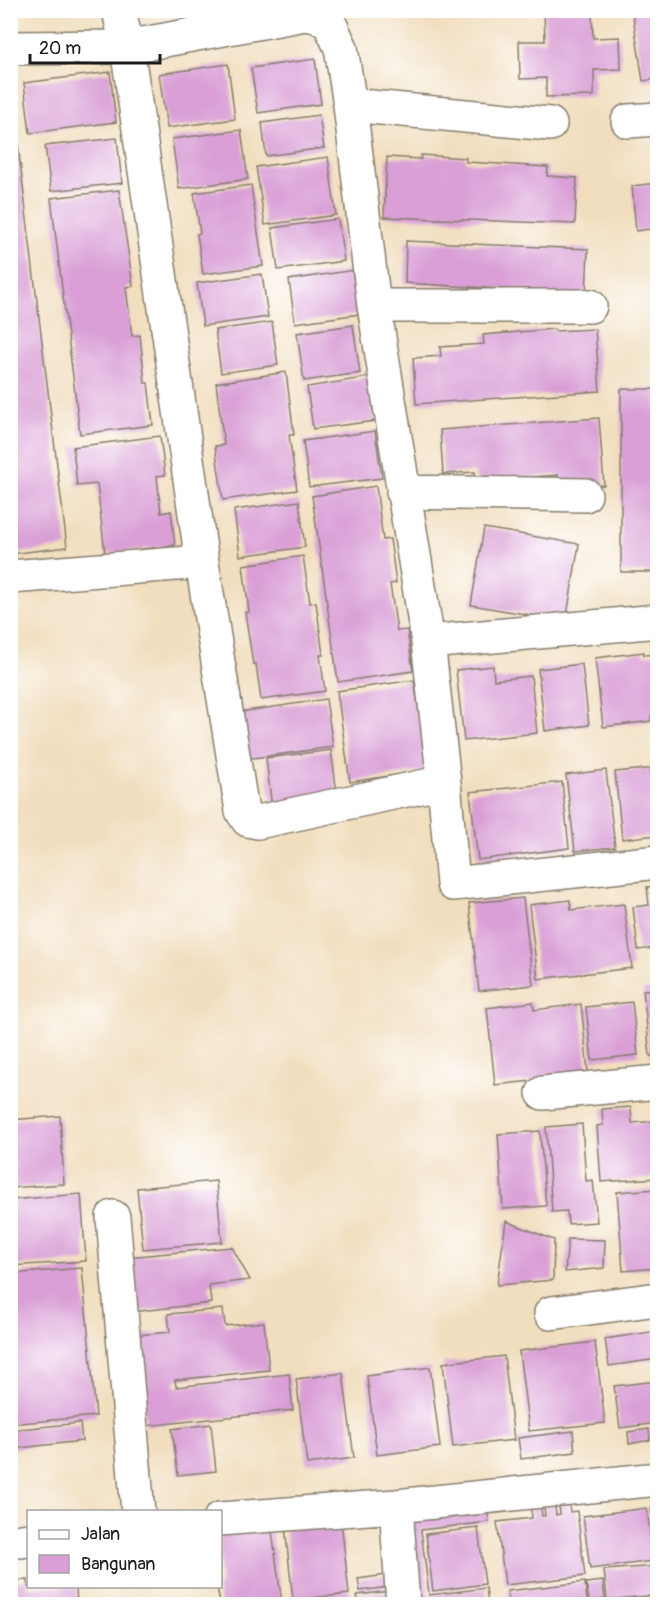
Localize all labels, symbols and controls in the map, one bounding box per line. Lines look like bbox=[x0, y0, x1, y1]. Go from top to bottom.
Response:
scale bar bbox=[30, 27, 160, 65]
text: 20 m bbox=[39, 37, 81, 60]
legend bbox=[27, 1510, 222, 1588]
text: Jalan bbox=[81, 1523, 120, 1546]
text: Bangunan bbox=[81, 1553, 156, 1576]

